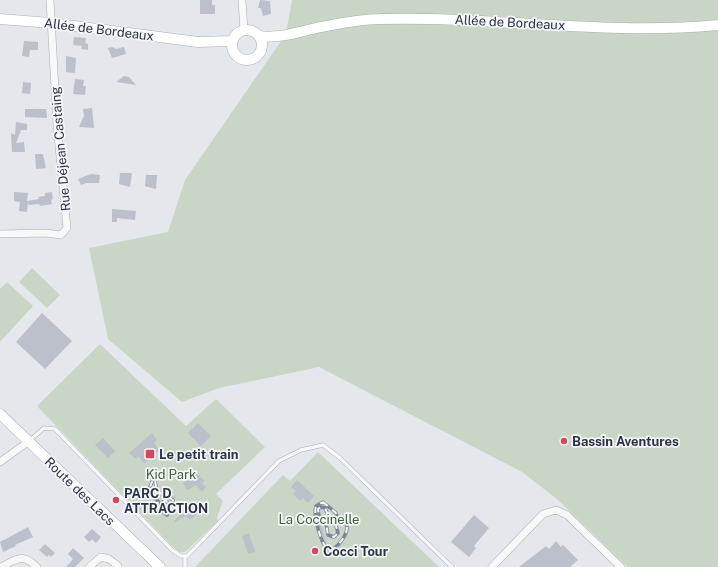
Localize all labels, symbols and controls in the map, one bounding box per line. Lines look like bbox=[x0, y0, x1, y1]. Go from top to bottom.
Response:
street label: Allée de Bordeaux bbox=[454, 12, 566, 33]
street label: Allée de Bordeaux bbox=[43, 15, 155, 44]
street label: Rue Déjean Castaing bbox=[48, 86, 73, 212]
place label: Bassin Aventures bbox=[572, 434, 679, 449]
marker: Bassin Aventures bbox=[559, 436, 569, 446]
place label: Le petit train bbox=[159, 447, 238, 462]
marker: Le petit train bbox=[144, 448, 156, 460]
street label: Route des Lacs bbox=[42, 454, 118, 529]
park label: Kid Park bbox=[146, 467, 196, 482]
place label: PARC D ATTRACTION bbox=[124, 486, 208, 516]
marker: PARC D ATTRACTION bbox=[111, 495, 121, 505]
park label: La Coccinelle bbox=[279, 512, 359, 527]
place label: Cocci Tour bbox=[323, 544, 389, 559]
marker: Cocci Tour bbox=[310, 546, 320, 556]

